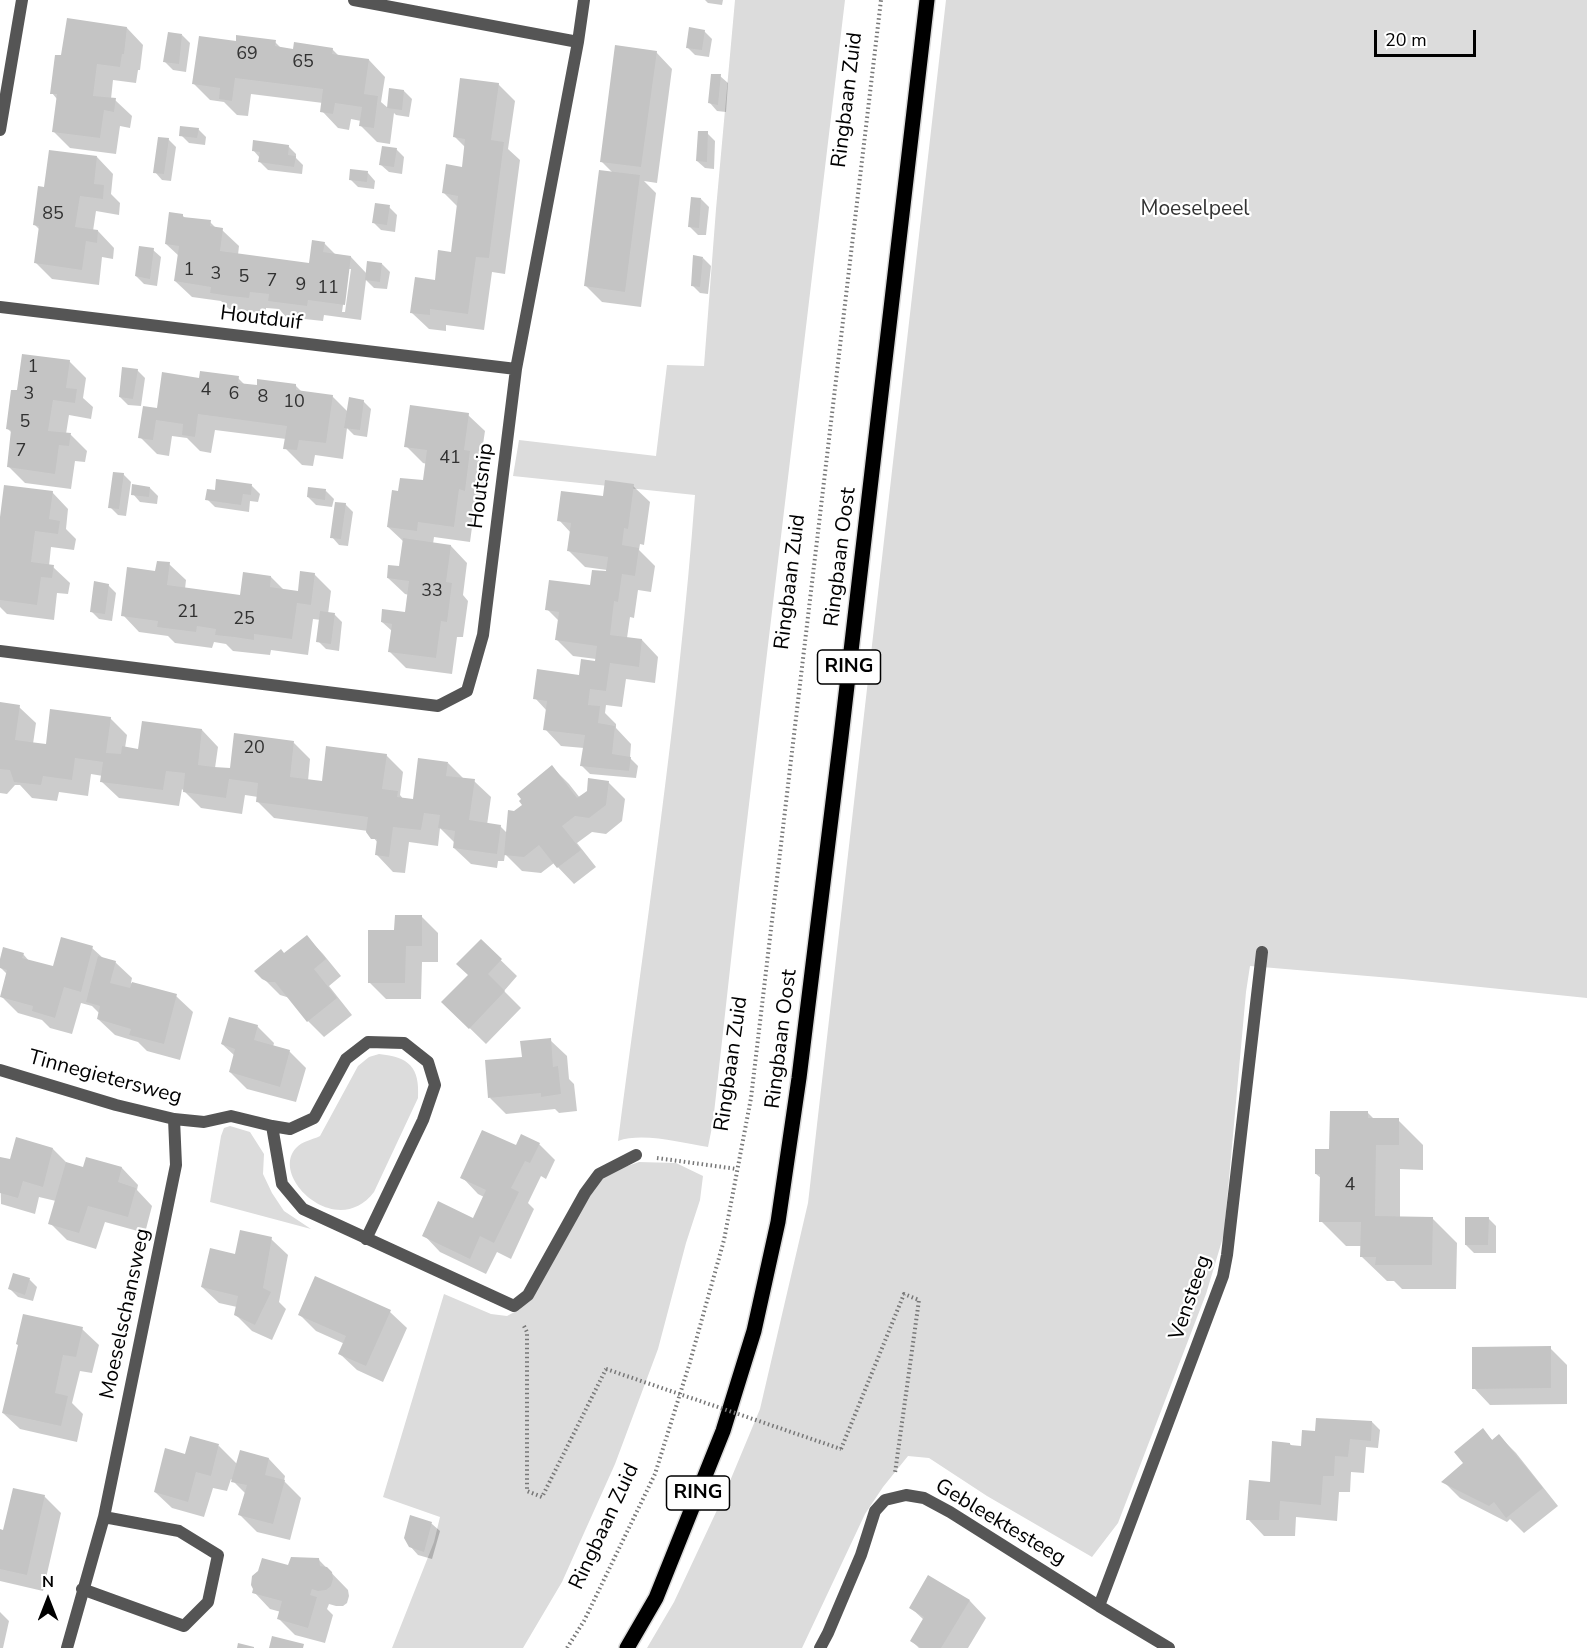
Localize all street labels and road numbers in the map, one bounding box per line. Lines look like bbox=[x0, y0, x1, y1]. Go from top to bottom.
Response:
street label: Ringbaan Zuid bbox=[827, 31, 869, 169]
street label: Houtduif bbox=[218, 301, 304, 337]
street label: Houtsnip bbox=[464, 442, 500, 530]
street label: Ringbaan Oost bbox=[820, 486, 862, 628]
street label: Ringbaan Zuid bbox=[770, 513, 812, 651]
road number: RING bbox=[818, 650, 880, 684]
street label: Ringbaan Oost bbox=[761, 968, 803, 1110]
street label: Ringbaan Zuid bbox=[710, 995, 754, 1133]
street label: Tinnegietersweg bbox=[26, 1045, 184, 1111]
street label: Moeselschansweg bbox=[96, 1226, 156, 1402]
street label: Vensteeg bbox=[1165, 1252, 1217, 1344]
street label: Ringbaan Zuid bbox=[565, 1460, 645, 1594]
street label: Gebleektesteeg bbox=[930, 1474, 1070, 1572]
road number: RING bbox=[666, 1476, 730, 1510]

